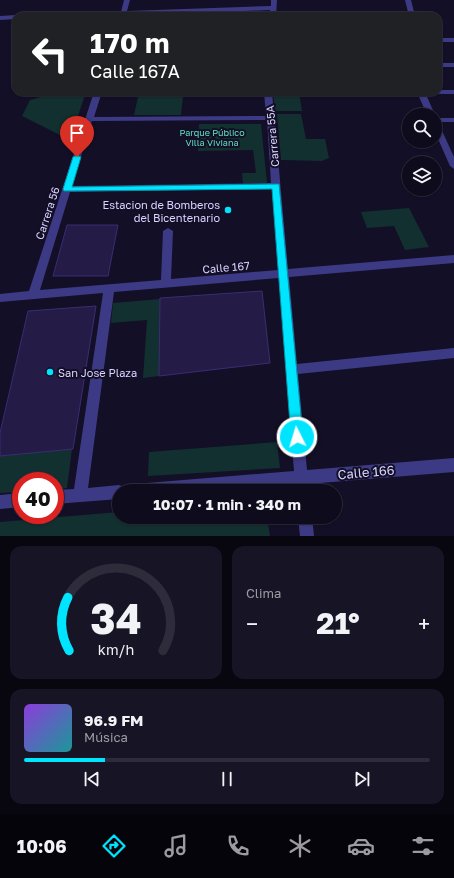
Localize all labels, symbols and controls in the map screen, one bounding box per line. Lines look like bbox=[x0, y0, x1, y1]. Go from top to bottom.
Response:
text: 170 m bbox=[90, 26, 169, 59]
icon: left bbox=[24, 28, 76, 80]
text: Calle 167A bbox=[90, 60, 180, 82]
street label: Carrera 55A bbox=[263, 104, 281, 167]
map controls bbox=[402, 108, 442, 196]
button: search bbox=[402, 108, 442, 148]
pin bbox=[60, 116, 94, 157]
icon: arrive bbox=[66, 122, 88, 144]
park label: Parque Público Villa Viviana bbox=[179, 127, 245, 148]
button: layers bbox=[402, 156, 442, 196]
street label: Carrera 56 bbox=[32, 185, 62, 241]
place label: Estacion de Bomberos del Bicentenario bbox=[102, 198, 220, 224]
marker: Estacion de Bomberos del Bicentenario bbox=[223, 205, 233, 215]
street label: Calle 167 bbox=[202, 258, 250, 276]
place label: San Jose Plaza bbox=[58, 366, 137, 379]
marker: San Jose Plaza bbox=[45, 367, 55, 377]
position arrow bbox=[276, 416, 318, 458]
street label: Calle 166 bbox=[337, 462, 395, 482]
speed limit sign: 40 bbox=[12, 472, 64, 524]
text: 10:07 · 1 min · 340 m bbox=[153, 495, 301, 513]
text: Clima bbox=[246, 585, 281, 601]
text: 34 bbox=[90, 592, 142, 642]
text: 21° bbox=[316, 605, 360, 641]
text: − bbox=[246, 610, 258, 637]
text: + bbox=[418, 610, 430, 637]
text: km/h bbox=[98, 640, 134, 657]
text: 96.9 FM bbox=[84, 711, 143, 729]
text: Música bbox=[84, 729, 128, 745]
icon: previous bbox=[81, 768, 103, 790]
icon: pause bbox=[216, 768, 238, 790]
icon: next bbox=[351, 768, 373, 790]
icon: directions bbox=[100, 832, 128, 860]
icon: music bbox=[162, 832, 190, 860]
icon: phone bbox=[224, 832, 252, 860]
icon: climate bbox=[286, 832, 314, 860]
icon: car bbox=[347, 832, 375, 860]
icon: filters bbox=[409, 832, 437, 860]
text: 10:06 bbox=[17, 835, 67, 857]

